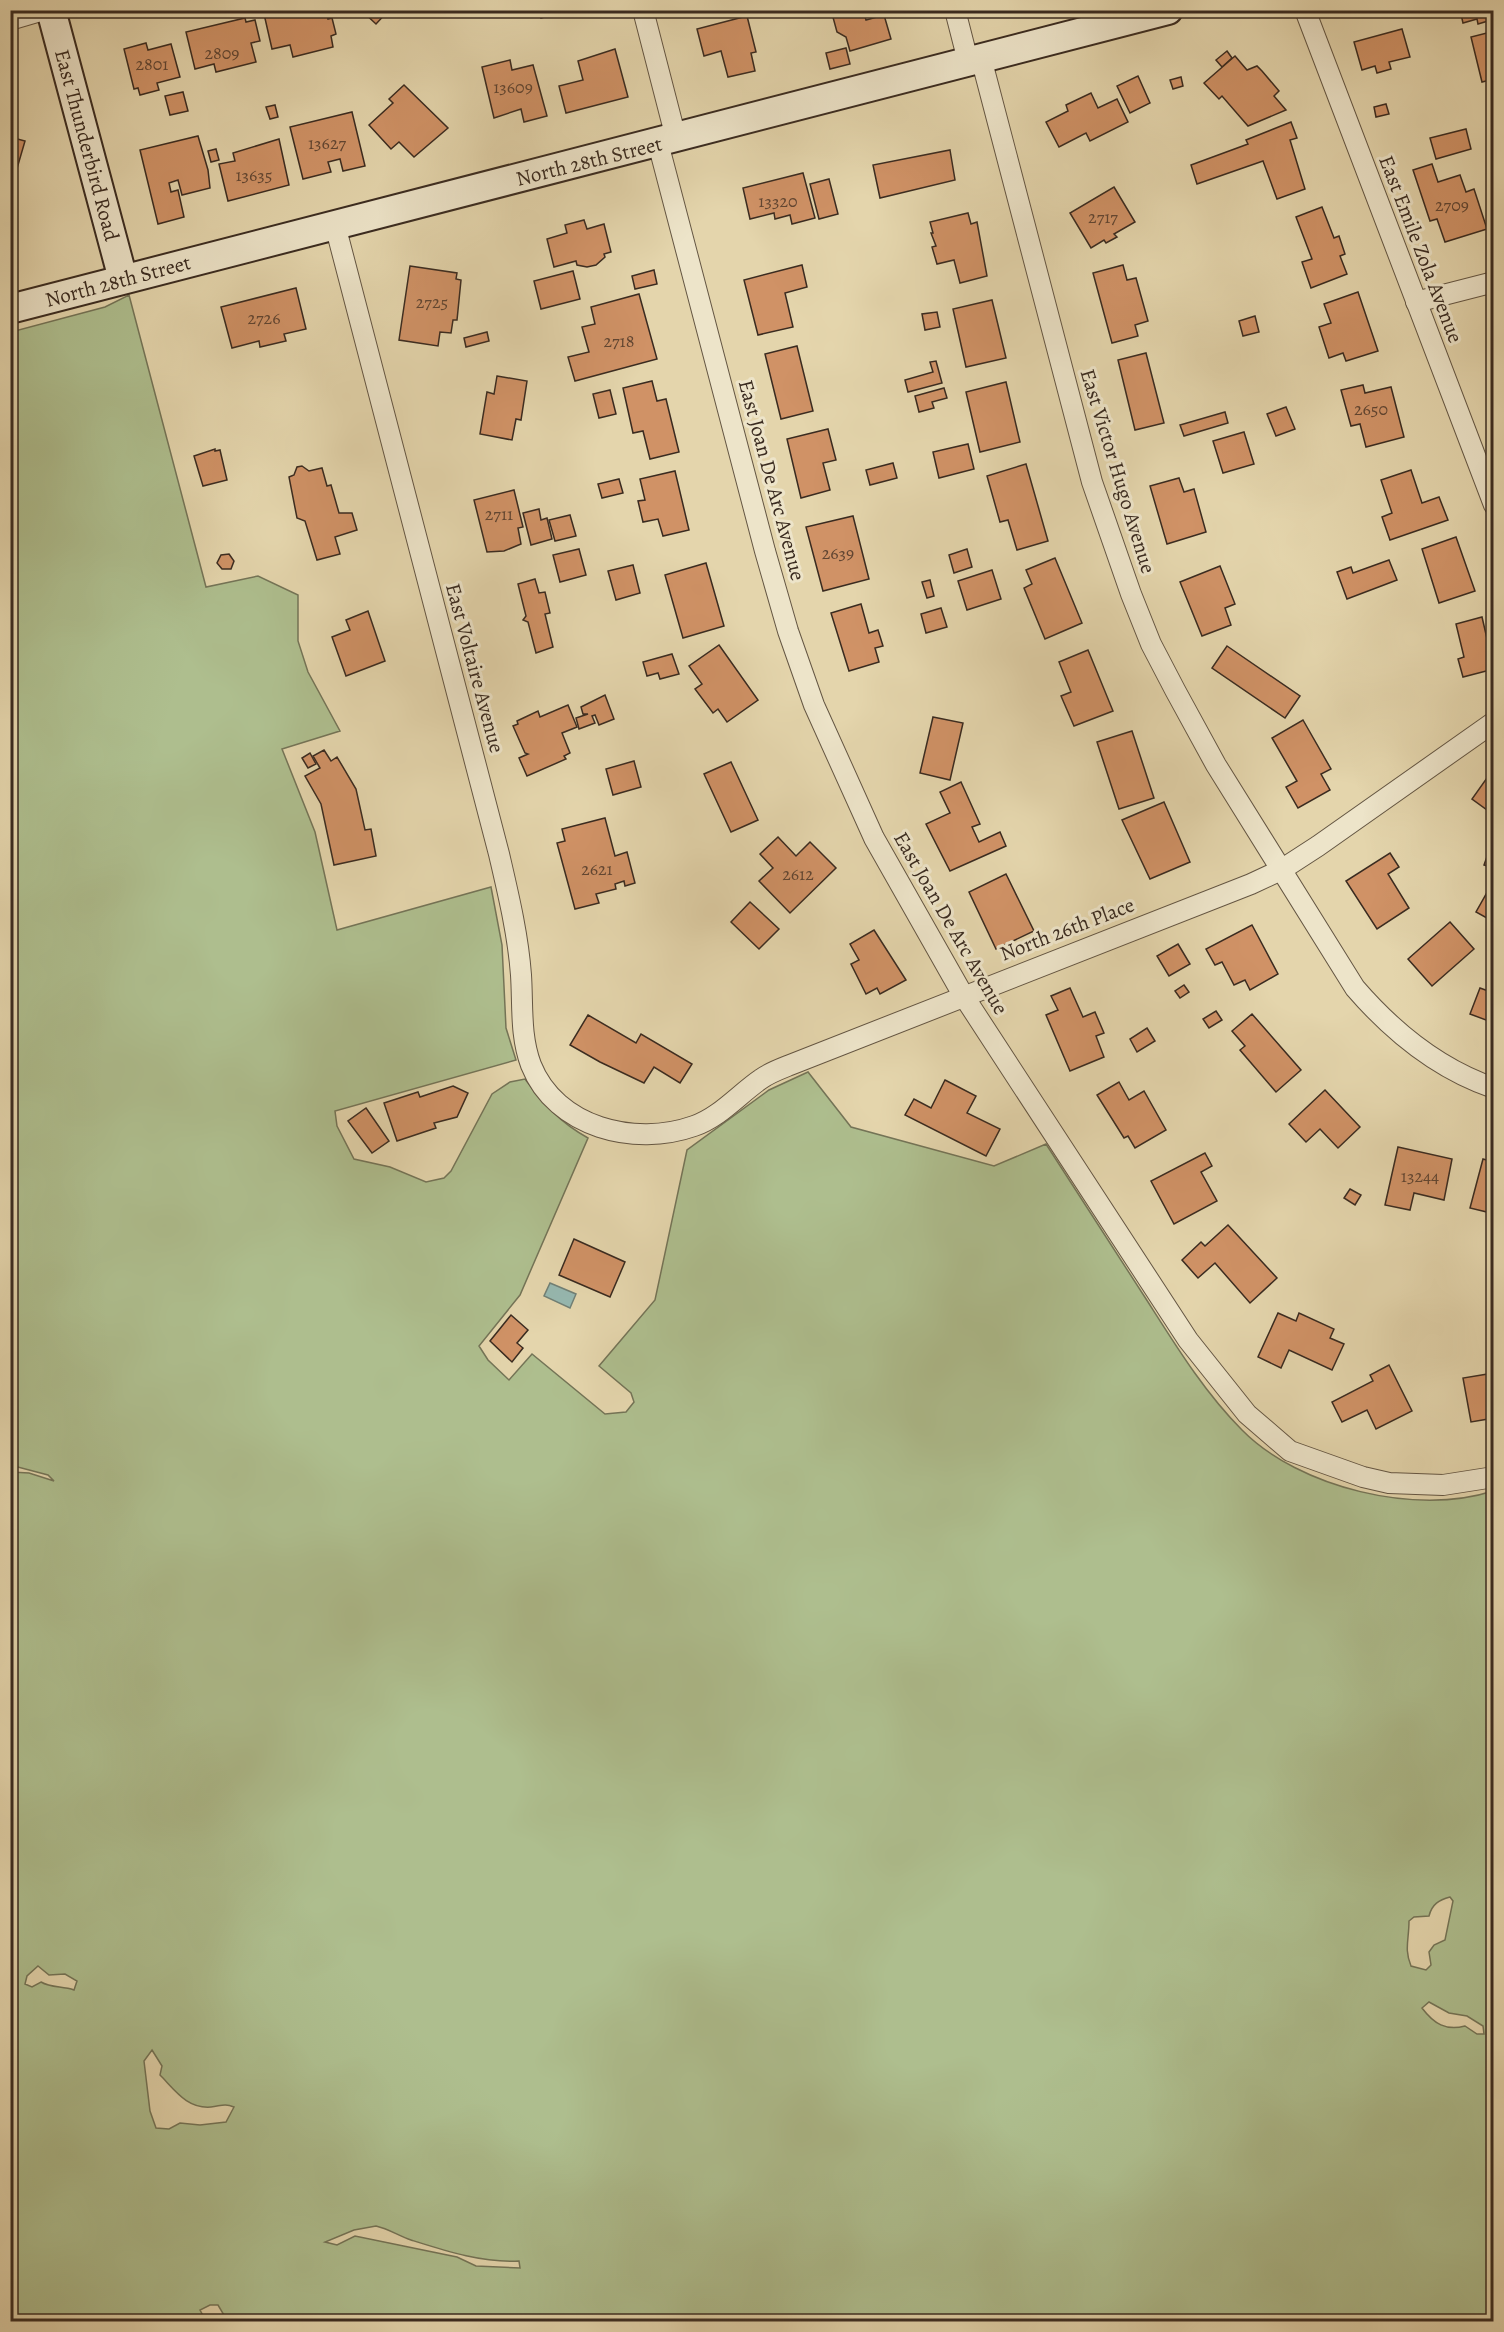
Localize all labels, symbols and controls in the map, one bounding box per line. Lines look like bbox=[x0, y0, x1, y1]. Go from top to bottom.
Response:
house number: 2809 bbox=[204, 41, 240, 65]
street label: East Thunderbird Road bbox=[48, 46, 126, 245]
house number: 2801 bbox=[135, 52, 169, 76]
house number: 13609 bbox=[493, 75, 533, 99]
street label: North 28th Street bbox=[513, 129, 665, 193]
house number: 13627 bbox=[308, 131, 346, 155]
street label: East Emile Zola Avenue bbox=[1372, 151, 1470, 347]
house number: 13635 bbox=[235, 163, 273, 187]
house number: 13320 bbox=[758, 189, 798, 213]
house number: 2709 bbox=[1435, 193, 1469, 217]
house number: 2717 bbox=[1088, 205, 1118, 229]
street label: North 28th Street bbox=[42, 248, 194, 314]
house number: 2725 bbox=[416, 290, 448, 314]
house number: 2726 bbox=[248, 306, 280, 330]
house number: 2718 bbox=[604, 329, 635, 353]
street label: East Victor Hugo Avenue bbox=[1074, 365, 1162, 577]
street label: East Joan De Arc Avenue bbox=[732, 376, 812, 584]
house number: 2650 bbox=[1354, 397, 1388, 421]
house number: 2711 bbox=[485, 502, 513, 526]
house number: 2639 bbox=[822, 541, 854, 565]
street label: East Voltaire Avenue bbox=[439, 580, 511, 756]
street label: East Joan De Arc Avenue bbox=[887, 826, 1015, 1020]
house number: 2621 bbox=[581, 857, 613, 881]
house number: 2612 bbox=[782, 862, 814, 886]
street label: North 26th Place bbox=[996, 890, 1138, 968]
house number: 13244 bbox=[1401, 1164, 1439, 1188]

